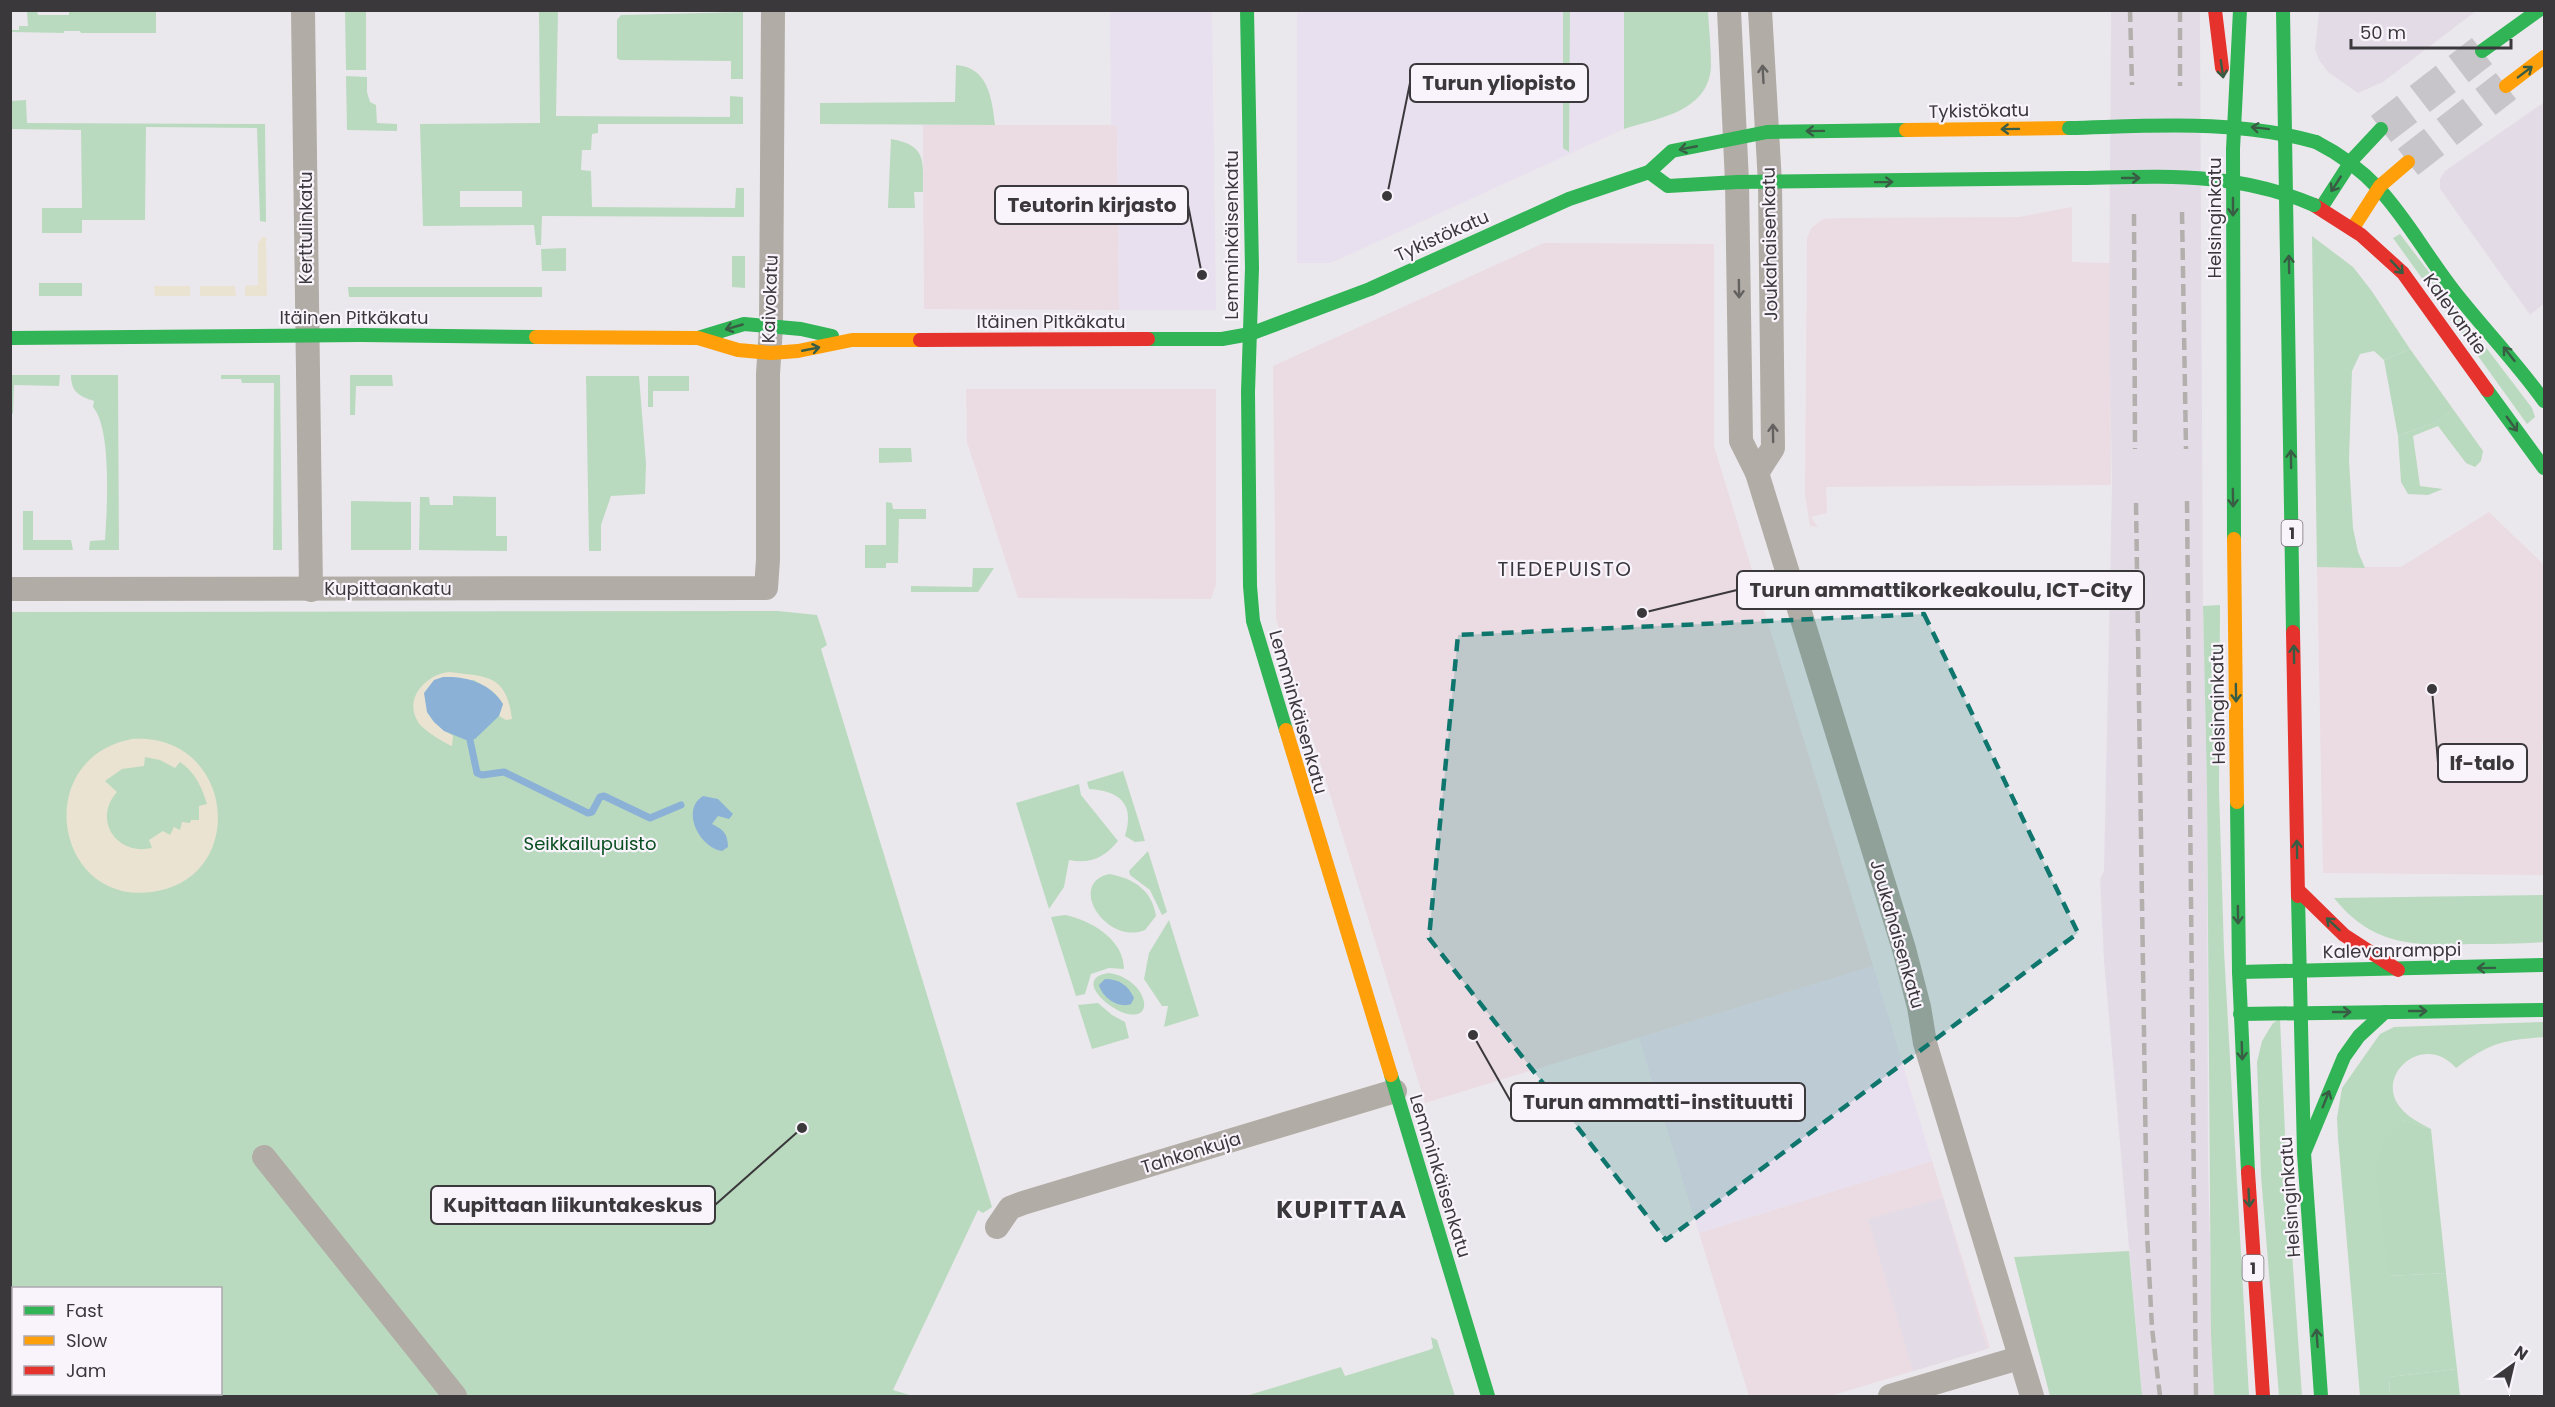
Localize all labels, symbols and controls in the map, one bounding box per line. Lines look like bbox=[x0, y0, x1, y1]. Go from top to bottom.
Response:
scale bar bbox=[2351, 12, 2512, 50]
text: 50 m bbox=[2360, 20, 2406, 45]
one-way arrow bbox=[2217, 58, 2228, 78]
callout: Turun yliopisto bbox=[1410, 64, 1588, 102]
one-way arrow bbox=[1757, 65, 1768, 85]
one-way arrow bbox=[2517, 65, 2533, 78]
text: Turun yliopisto bbox=[1422, 69, 1576, 97]
street label: Tykistökatu bbox=[1928, 97, 2029, 124]
one-way arrow bbox=[2250, 122, 2270, 133]
one-way arrow bbox=[2001, 123, 2021, 135]
one-way arrow bbox=[1806, 125, 1826, 137]
one-way arrow bbox=[1679, 143, 1699, 154]
street label: Lemminkäisenkatu bbox=[1219, 150, 1244, 320]
street label: Helsinginkatu bbox=[2202, 157, 2227, 279]
street label: Joukahaisenkatu bbox=[1756, 167, 1783, 321]
street label: Kerttulinkatu bbox=[293, 171, 318, 285]
one-way arrow bbox=[2121, 172, 2141, 184]
one-way arrow bbox=[2329, 175, 2341, 192]
one-way arrow bbox=[1873, 176, 1893, 187]
callout: Teutorin kirjasto bbox=[995, 186, 1188, 224]
text: Teutorin kirjasto bbox=[1008, 191, 1177, 219]
one-way arrow bbox=[2227, 197, 2239, 217]
street label: Tykistökatu bbox=[1391, 204, 1493, 267]
street label: Kaivokatu bbox=[755, 254, 784, 344]
one-way arrow bbox=[2283, 255, 2294, 275]
one-way arrow bbox=[2389, 259, 2404, 274]
street label: Kalevantie bbox=[2418, 268, 2493, 359]
one-way arrow bbox=[1733, 279, 1745, 299]
street label: Itäinen Pitkäkatu bbox=[280, 305, 428, 330]
street label: Itäinen Pitkäkatu bbox=[977, 309, 1125, 334]
one-way arrow bbox=[725, 322, 744, 333]
one-way arrow bbox=[800, 343, 820, 354]
one-way arrow bbox=[2503, 346, 2516, 362]
one-way arrow bbox=[2506, 415, 2518, 431]
one-way arrow bbox=[1767, 424, 1778, 444]
one-way arrow bbox=[2285, 450, 2297, 470]
one-way arrow bbox=[2228, 488, 2239, 508]
road number: 1 bbox=[2282, 520, 2302, 546]
district label: TIEDEPUISTO bbox=[1497, 555, 1633, 583]
callout: Turun ammattikorkeakoulu, ICT-City bbox=[1737, 571, 2144, 609]
street label: Kupittaankatu bbox=[324, 576, 452, 601]
text: Turun ammattikorkeakoulu, ICT-City bbox=[1749, 576, 2133, 604]
street label: Lemminkäisenkatu bbox=[1263, 627, 1334, 797]
street label: Helsinginkatu bbox=[2204, 643, 2231, 765]
one-way arrow bbox=[2288, 645, 2300, 665]
one-way arrow bbox=[2230, 683, 2242, 703]
callout: If-talo bbox=[2438, 744, 2527, 782]
text: If-talo bbox=[2449, 749, 2515, 777]
park label: Seikkailupuisto bbox=[524, 831, 656, 856]
one-way arrow bbox=[2291, 840, 2303, 860]
street label: Joukahaisenkatu bbox=[1864, 857, 1931, 1011]
one-way arrow bbox=[2233, 904, 2244, 924]
one-way arrow bbox=[2325, 917, 2340, 932]
street label: Kalevanramppi bbox=[2323, 937, 2461, 964]
one-way arrow bbox=[2477, 962, 2497, 973]
one-way arrow bbox=[2407, 1005, 2427, 1017]
one-way arrow bbox=[2332, 1006, 2352, 1018]
one-way arrow bbox=[2236, 1041, 2247, 1061]
callout: Turun ammatti-instituutti bbox=[1511, 1083, 1805, 1121]
text: Turun ammatti-instituutti bbox=[1523, 1088, 1793, 1116]
street label: Lemminkäisenkatu bbox=[1404, 1091, 1477, 1261]
one-way arrow bbox=[2321, 1091, 2332, 1109]
street label: Tahkonkuja bbox=[1138, 1125, 1244, 1180]
street label: Helsinginkatu bbox=[2273, 1136, 2306, 1258]
callout: Kupittaan liikuntakeskus bbox=[431, 1186, 715, 1224]
one-way arrow bbox=[2244, 1188, 2255, 1208]
text: Kupittaan liikuntakeskus bbox=[443, 1191, 703, 1219]
district label: KUPITTAA bbox=[1276, 1193, 1408, 1226]
road number: 1 bbox=[2242, 1255, 2264, 1281]
legend bbox=[12, 1287, 222, 1395]
text: Fast bbox=[66, 1298, 103, 1323]
text: Slow bbox=[66, 1328, 108, 1353]
one-way arrow bbox=[2311, 1329, 2322, 1349]
north arrow bbox=[2483, 1335, 2543, 1395]
text: N bbox=[2510, 1340, 2533, 1366]
text: Jam bbox=[66, 1358, 106, 1383]

